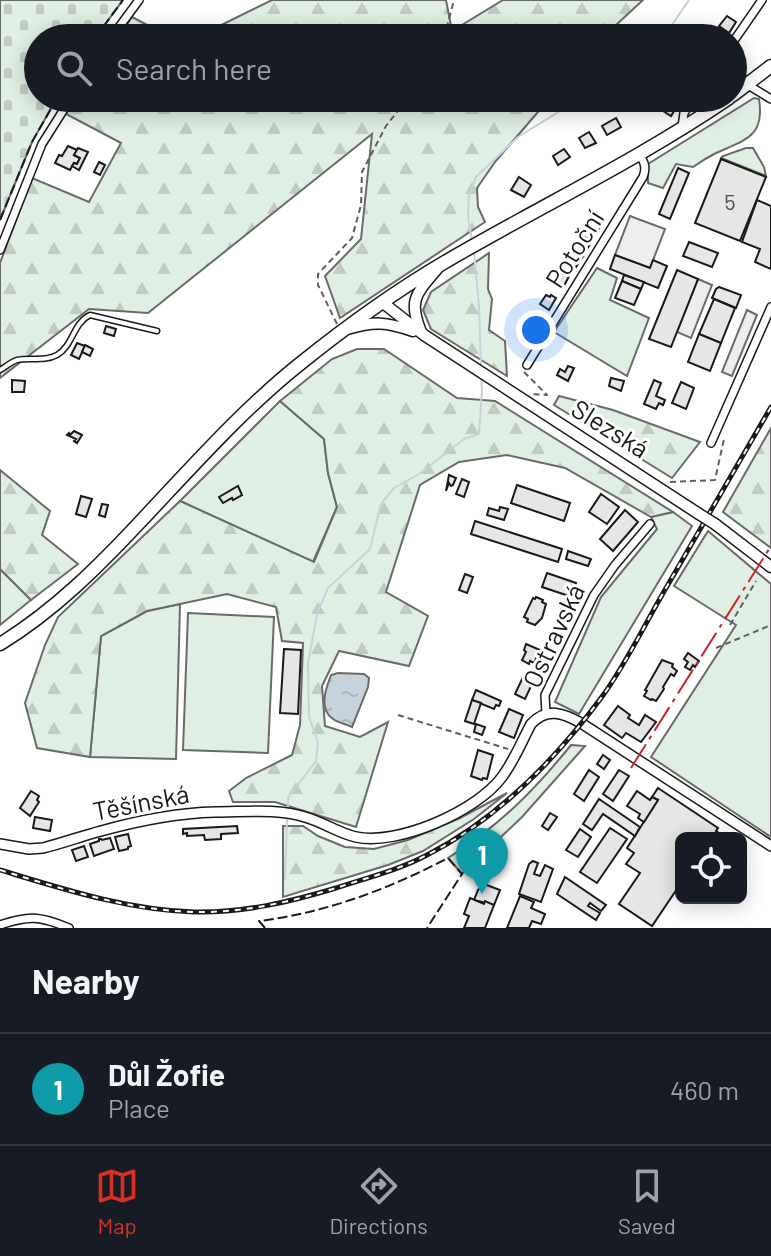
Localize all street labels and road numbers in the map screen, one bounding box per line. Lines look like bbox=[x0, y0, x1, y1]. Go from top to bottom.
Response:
street label: Potoční bbox=[538, 204, 609, 293]
street label: Slezská bbox=[566, 392, 655, 463]
street label: Ostravská bbox=[515, 579, 590, 692]
street label: Těšínská bbox=[90, 777, 191, 826]

